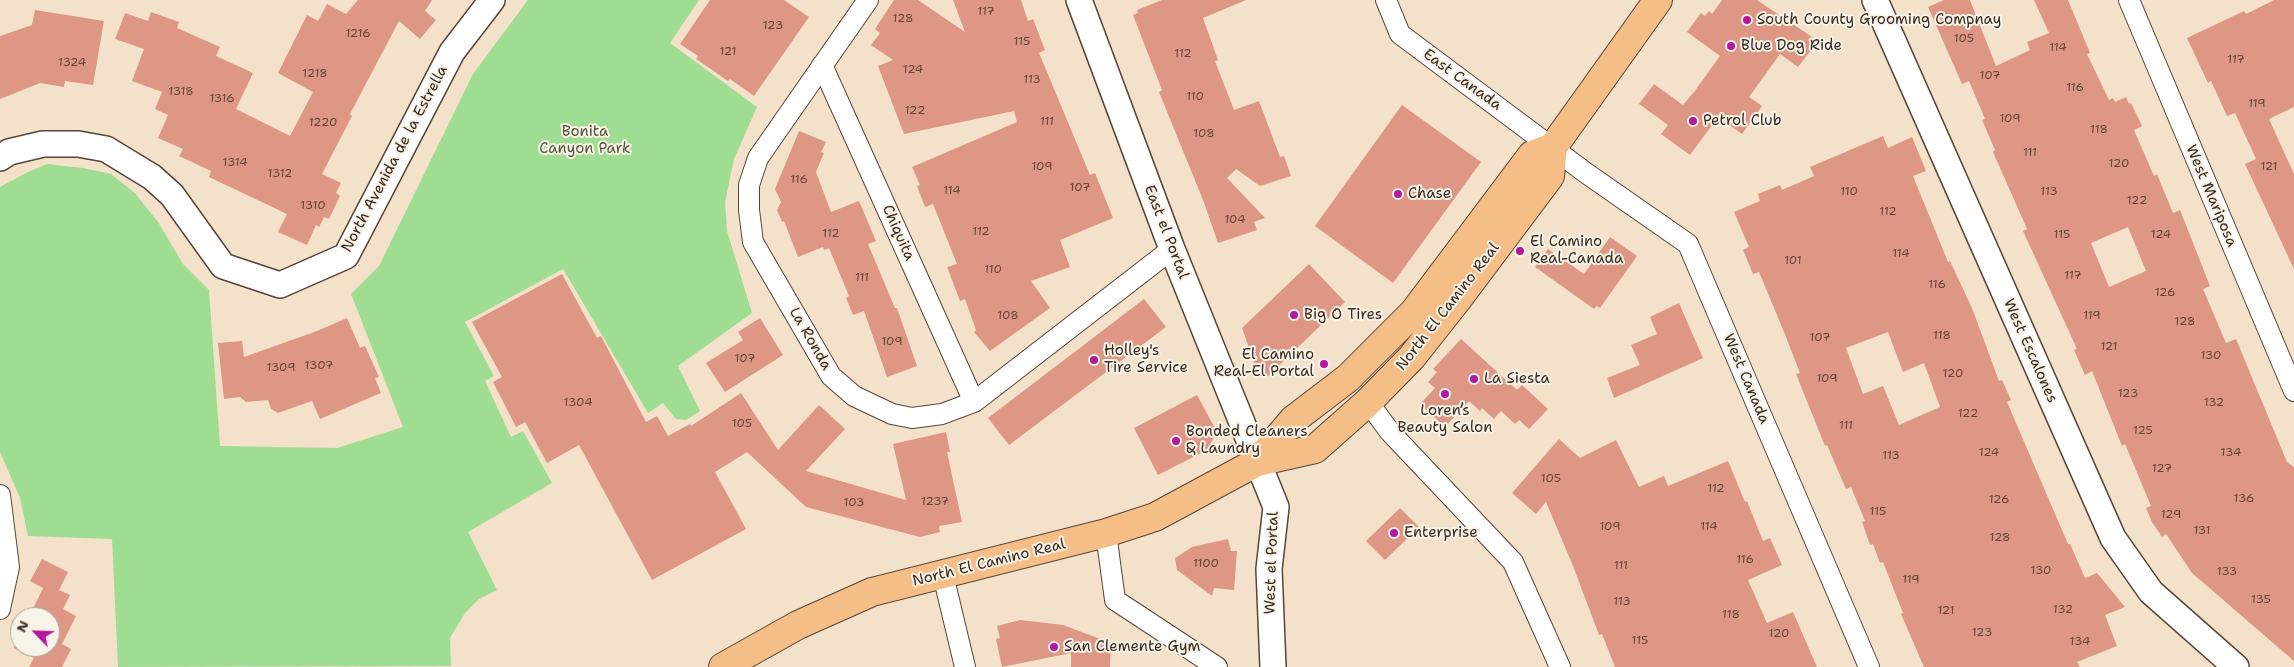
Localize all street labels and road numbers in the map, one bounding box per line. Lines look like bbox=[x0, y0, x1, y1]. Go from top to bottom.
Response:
street label: East Canada bbox=[1419, 45, 1505, 115]
street label: North Avenida de la Estrella bbox=[338, 63, 452, 255]
street label: West Mariposa bbox=[2181, 142, 2241, 250]
street label: East el Portal bbox=[1140, 183, 1192, 281]
street label: Chiquita bbox=[878, 202, 918, 264]
street label: North El Camino Real bbox=[1393, 240, 1503, 374]
street label: West Escalones bbox=[1999, 296, 2061, 406]
street label: La Ronda bbox=[785, 304, 835, 374]
street label: West Canada bbox=[1719, 331, 1773, 427]
street label: West el Portal bbox=[1261, 511, 1283, 615]
street label: North El Camino Real bbox=[911, 535, 1067, 591]

